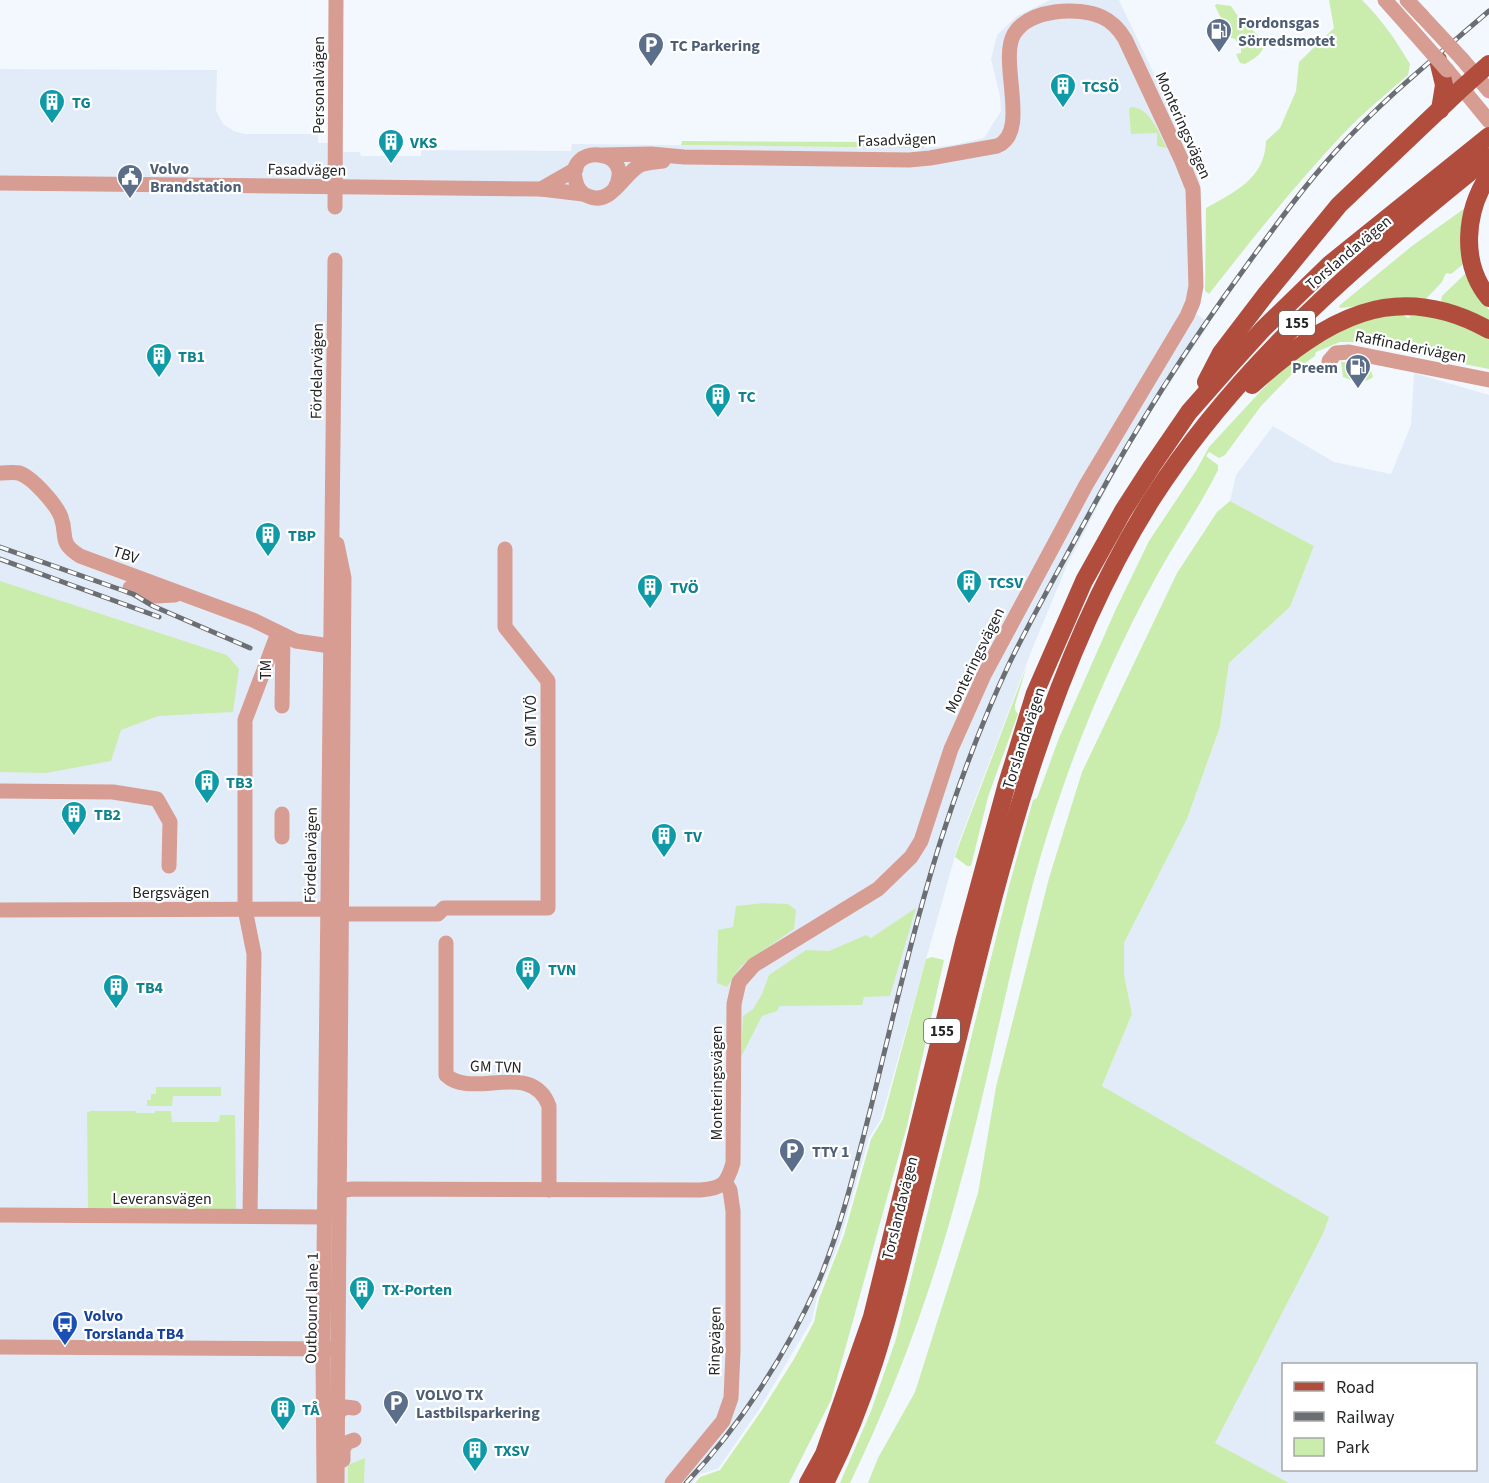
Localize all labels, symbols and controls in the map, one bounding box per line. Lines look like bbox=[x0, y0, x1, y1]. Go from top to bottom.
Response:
place label: Fordonsgas Sörredsmotet bbox=[1238, 12, 1335, 52]
fuel station icon: Fordonsgas Sörredsmotet bbox=[1204, 16, 1234, 54]
parking icon: TC Parkering bbox=[636, 30, 666, 68]
place label: TC Parkering bbox=[670, 35, 760, 57]
street label: Personalvägen bbox=[308, 36, 330, 134]
street label: Monteringsvägen bbox=[1150, 68, 1217, 182]
building icon: TCSÖ bbox=[1048, 71, 1078, 109]
place label: TCSÖ bbox=[1082, 76, 1119, 98]
building icon: TG bbox=[37, 87, 67, 125]
place label: TG bbox=[72, 92, 91, 114]
building icon: VKS bbox=[376, 127, 406, 165]
street label: Fasadvägen bbox=[857, 128, 937, 152]
place label: VKS bbox=[409, 132, 437, 154]
place label: Volvo Brandstation bbox=[149, 158, 242, 198]
street label: Fasadvägen bbox=[267, 158, 347, 182]
public building icon: Volvo Brandstation bbox=[115, 162, 145, 200]
street label: Torslandavägen bbox=[1301, 210, 1396, 295]
road number: 155 bbox=[1279, 311, 1315, 335]
street label: Fördelarvägen bbox=[305, 323, 329, 419]
street label: Raffinaderivägen bbox=[1353, 325, 1468, 369]
building icon: TB1 bbox=[144, 341, 174, 379]
place label: TB1 bbox=[178, 346, 205, 368]
fuel station icon: Preem bbox=[1343, 352, 1373, 390]
place label: Preem bbox=[1292, 357, 1338, 379]
building icon: TC bbox=[703, 381, 733, 419]
place label: TC bbox=[738, 386, 756, 408]
building icon: TBP bbox=[253, 520, 283, 558]
place label: TBP bbox=[288, 525, 316, 547]
street label: TBV bbox=[110, 540, 142, 570]
building icon: TCSV bbox=[954, 567, 984, 605]
building icon: TVÖ bbox=[635, 572, 665, 610]
place label: TCSV bbox=[988, 572, 1024, 594]
place label: TVÖ bbox=[670, 577, 699, 599]
street label: Monteringsvägen bbox=[940, 604, 1010, 717]
street label: TM bbox=[255, 660, 277, 680]
street label: Torslandavägen bbox=[997, 685, 1051, 792]
street label: GM TVÖ bbox=[520, 695, 542, 747]
building icon: TB3 bbox=[192, 767, 222, 805]
place label: TB3 bbox=[226, 772, 253, 794]
building icon: TB2 bbox=[59, 799, 89, 837]
place label: TB2 bbox=[94, 804, 121, 826]
street label: Fördelarvägen bbox=[299, 807, 323, 903]
building icon: TV bbox=[649, 821, 679, 859]
place label: TV bbox=[684, 826, 703, 848]
street label: Bergsvägen bbox=[132, 882, 210, 904]
building icon: TVN bbox=[513, 954, 543, 992]
place label: TVN bbox=[548, 959, 576, 981]
building icon: TB4 bbox=[101, 972, 131, 1010]
place label: TB4 bbox=[136, 977, 164, 999]
road number: 155 bbox=[924, 1019, 960, 1043]
street label: Monteringsvägen bbox=[706, 1026, 728, 1140]
street label: GM TVN bbox=[470, 1055, 522, 1079]
parking icon: TTY 1 bbox=[777, 1136, 807, 1174]
place label: TTY 1 bbox=[812, 1141, 850, 1163]
street label: Torslandavägen bbox=[876, 1154, 923, 1262]
street label: Leveransvägen bbox=[112, 1188, 212, 1210]
street label: Outbound lane 1 bbox=[300, 1252, 324, 1364]
building icon: TX-Porten bbox=[347, 1274, 377, 1312]
place label: TX-Porten bbox=[382, 1279, 452, 1301]
place label: Volvo Torslanda TB4 bbox=[83, 1305, 184, 1345]
street label: Ringvägen bbox=[703, 1306, 727, 1376]
bus stop icon: Volvo Torslanda TB4 bbox=[50, 1309, 80, 1347]
legend bbox=[1282, 1363, 1477, 1471]
text: Road bbox=[1336, 1375, 1375, 1400]
place label: VOLVO TX Lastbilsparkering bbox=[415, 1384, 540, 1424]
parking icon: VOLVO TX Lastbilsparkering bbox=[381, 1388, 411, 1426]
building icon: TÅ bbox=[268, 1394, 298, 1432]
place label: TÅ bbox=[302, 1399, 320, 1421]
text: Railway bbox=[1336, 1405, 1395, 1430]
building icon: TXSV bbox=[460, 1435, 490, 1473]
text: Park bbox=[1336, 1435, 1370, 1460]
place label: TXSV bbox=[494, 1440, 530, 1462]

